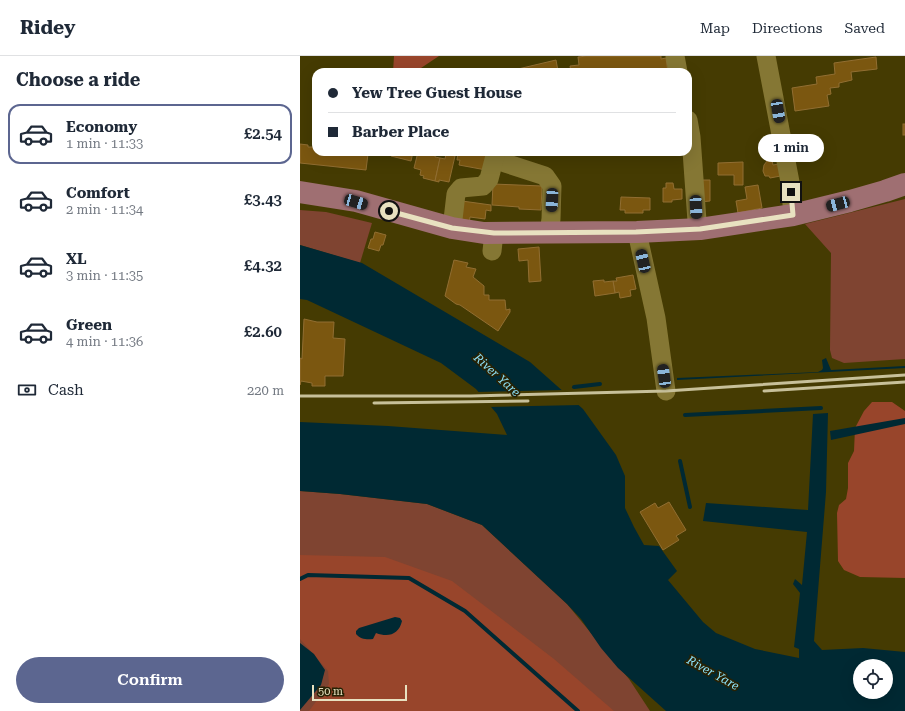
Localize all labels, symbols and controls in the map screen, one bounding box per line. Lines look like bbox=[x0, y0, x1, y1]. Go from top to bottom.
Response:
text: Ridey bbox=[20, 16, 75, 39]
text: Map bbox=[700, 20, 730, 36]
text: Directions bbox=[752, 20, 822, 36]
text: Saved bbox=[844, 20, 885, 36]
text: Choose a ride bbox=[16, 69, 140, 90]
text: Yew Tree Guest House bbox=[352, 84, 522, 102]
car bbox=[770, 98, 786, 124]
icon: car bbox=[18, 116, 54, 152]
text: Economy bbox=[66, 118, 137, 136]
text: Barber Place bbox=[352, 123, 449, 141]
text: £2.54 bbox=[244, 125, 282, 143]
callout: 1 min bbox=[758, 134, 824, 162]
text: 1 min · 11:33 bbox=[66, 136, 143, 151]
text: 1 min bbox=[773, 140, 809, 155]
icon: car bbox=[18, 182, 54, 218]
route end bbox=[782, 183, 800, 201]
text: Comfort bbox=[66, 184, 130, 202]
car bbox=[545, 188, 559, 212]
text: £3.43 bbox=[244, 191, 282, 209]
car bbox=[343, 193, 369, 211]
car bbox=[689, 195, 703, 219]
car bbox=[825, 195, 851, 213]
text: 2 min · 11:34 bbox=[66, 202, 143, 217]
route start bbox=[380, 202, 398, 220]
icon: car bbox=[18, 248, 54, 284]
car bbox=[634, 248, 652, 274]
text: XL bbox=[66, 250, 87, 268]
text: £4.32 bbox=[244, 257, 282, 275]
text: 3 min · 11:35 bbox=[66, 268, 143, 283]
icon: car bbox=[18, 314, 54, 350]
text: Green bbox=[66, 316, 112, 334]
text: £2.60 bbox=[244, 323, 282, 341]
text: 4 min · 11:36 bbox=[66, 334, 143, 349]
water label: River Yare bbox=[470, 350, 523, 399]
car bbox=[656, 363, 672, 389]
icon: cash bbox=[16, 379, 38, 401]
text: Cash bbox=[48, 381, 84, 399]
text: 220 m bbox=[247, 383, 284, 398]
water label: River Yare bbox=[684, 652, 741, 693]
button: Confirm bbox=[16, 657, 284, 703]
map controls bbox=[853, 659, 893, 699]
button: locate bbox=[853, 659, 893, 699]
scale bar bbox=[312, 683, 407, 702]
text: 50 m bbox=[318, 685, 343, 698]

